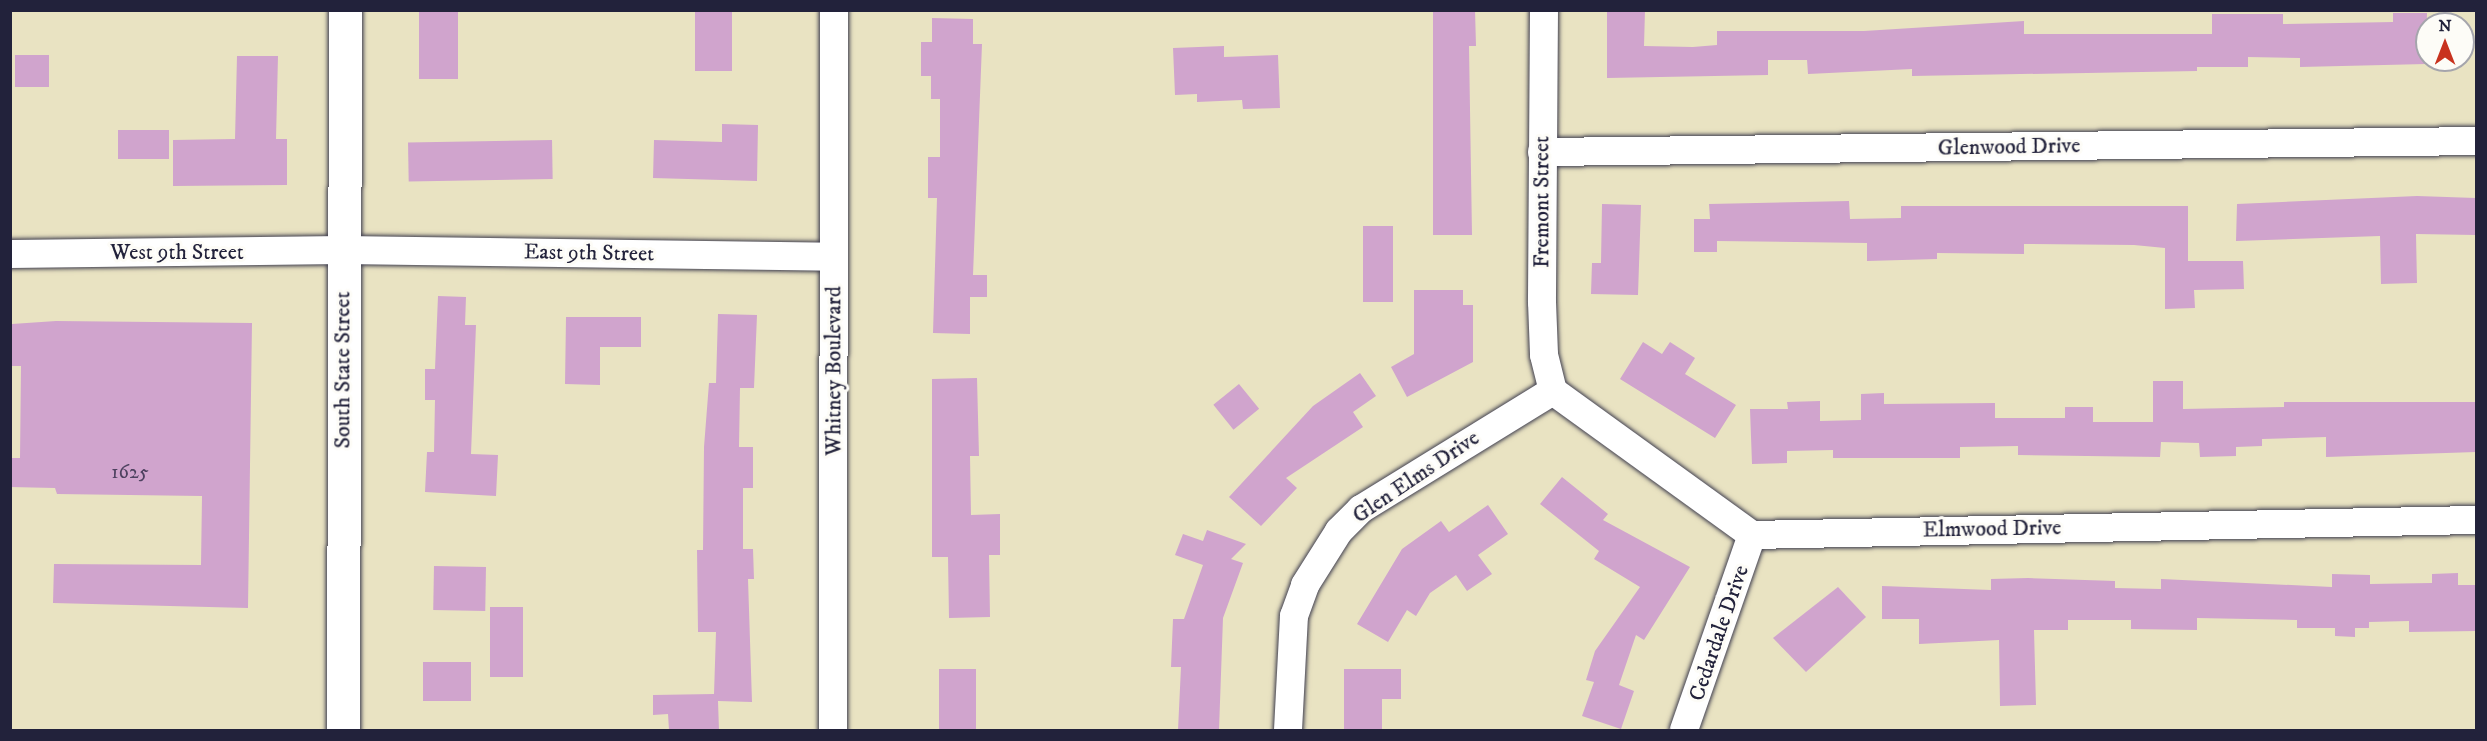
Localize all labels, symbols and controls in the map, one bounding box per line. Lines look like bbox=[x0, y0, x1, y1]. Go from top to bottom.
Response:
north arrow bbox=[2415, 12, 2475, 72]
text: N bbox=[2438, 16, 2452, 36]
street label: Glenwood Drive bbox=[1938, 133, 2080, 161]
street label: Fremont Street bbox=[1529, 136, 1555, 268]
street label: East 9th Street bbox=[524, 239, 654, 267]
street label: West 9th Street bbox=[110, 240, 244, 266]
street label: Whitney Boulevard bbox=[821, 286, 847, 456]
street label: South State Street bbox=[330, 292, 356, 448]
street label: Glen Elms Drive bbox=[1348, 425, 1484, 529]
house number: 1625 bbox=[111, 460, 149, 484]
street label: Elmwood Drive bbox=[1922, 515, 2062, 543]
street label: Cedardale Drive bbox=[1683, 562, 1755, 704]

